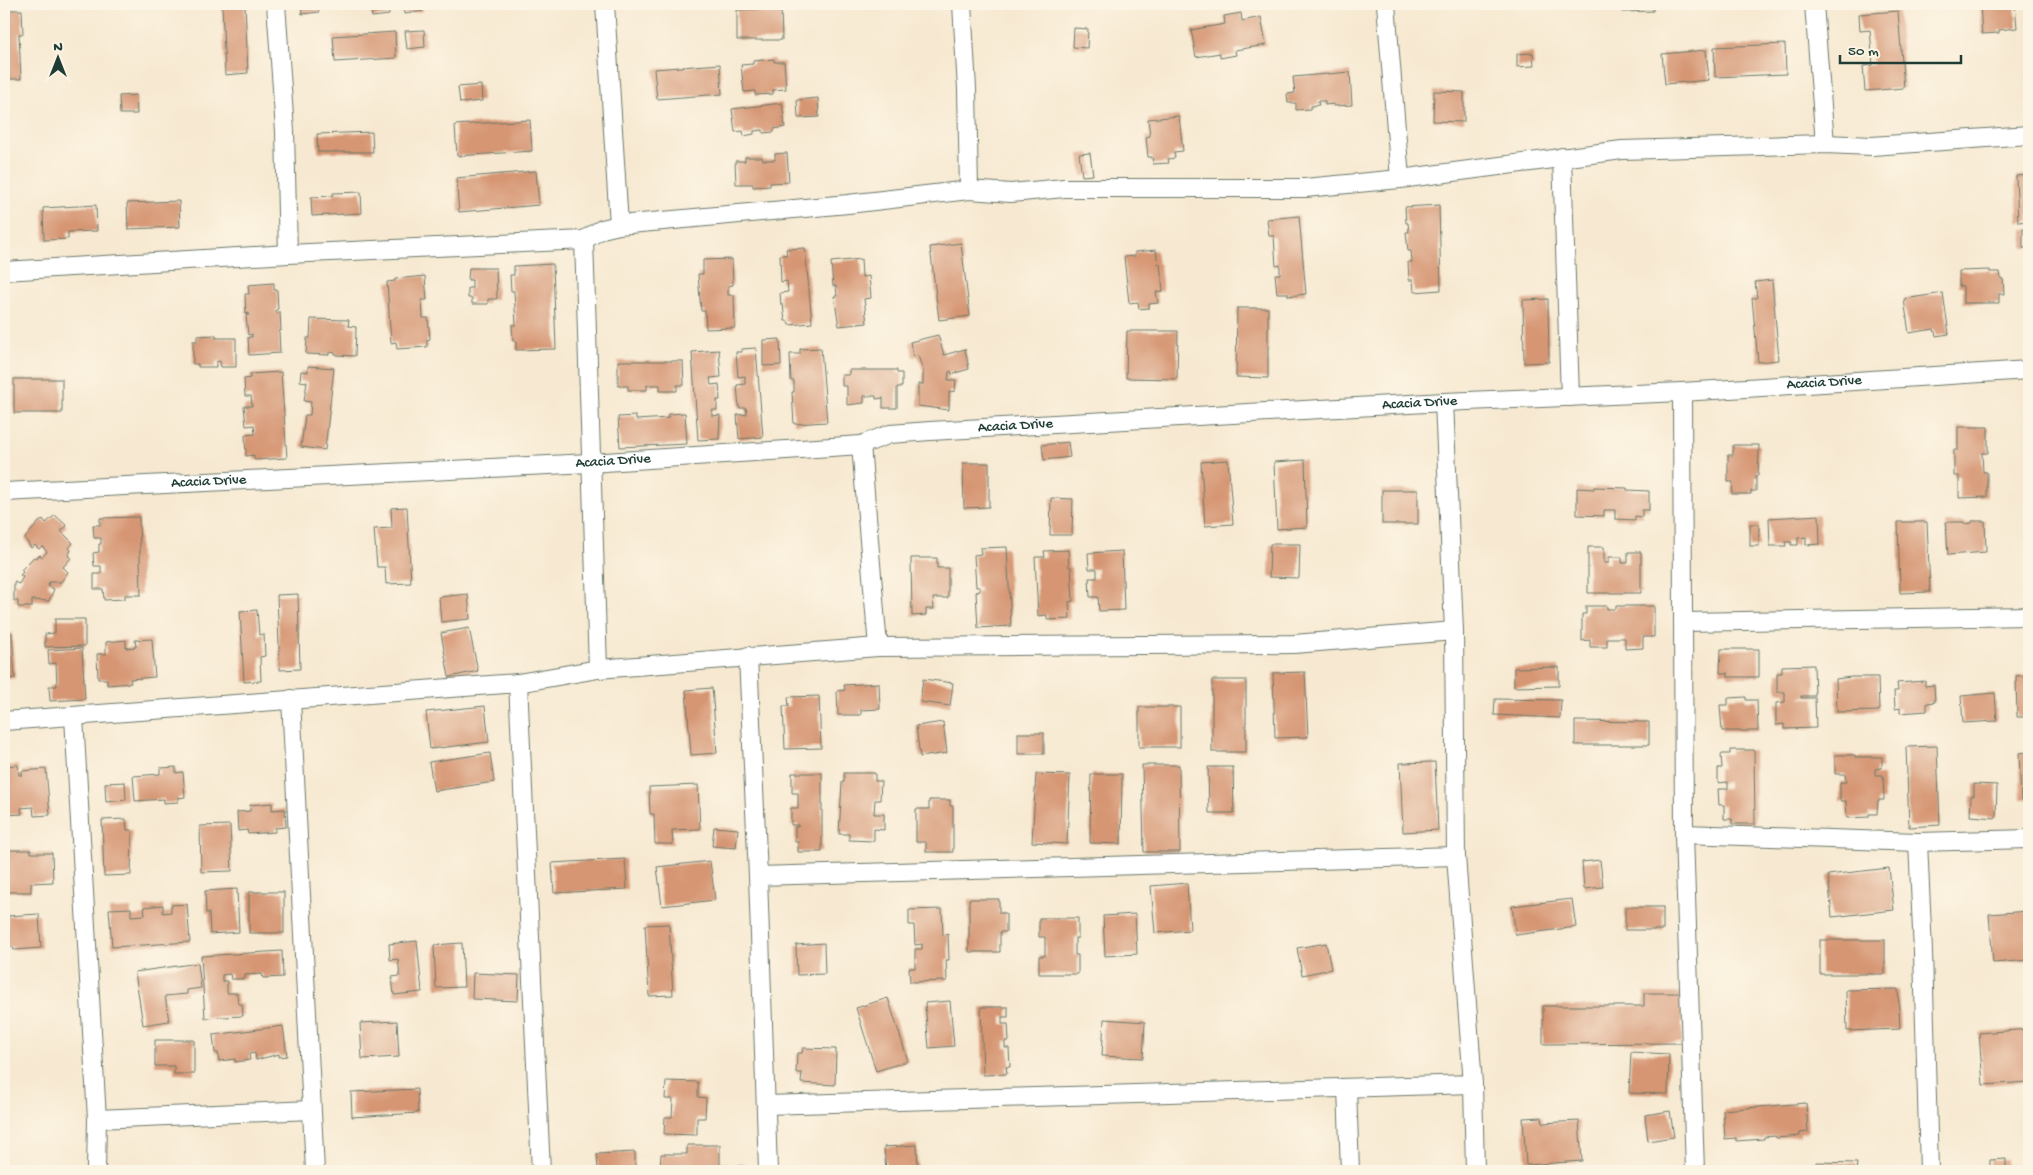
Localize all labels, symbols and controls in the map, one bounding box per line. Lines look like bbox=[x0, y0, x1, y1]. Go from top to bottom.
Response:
north arrow bbox=[32, 32, 82, 82]
scale bar bbox=[1840, 32, 1962, 64]
text: N bbox=[53, 39, 63, 56]
text: 50 m bbox=[1848, 43, 1879, 61]
street label: Acacia Drive bbox=[1786, 372, 1863, 394]
street label: Acacia Drive bbox=[1382, 392, 1458, 414]
street label: Acacia Drive bbox=[977, 415, 1054, 437]
street label: Acacia Drive bbox=[575, 450, 652, 473]
street label: Acacia Drive bbox=[171, 471, 247, 493]

